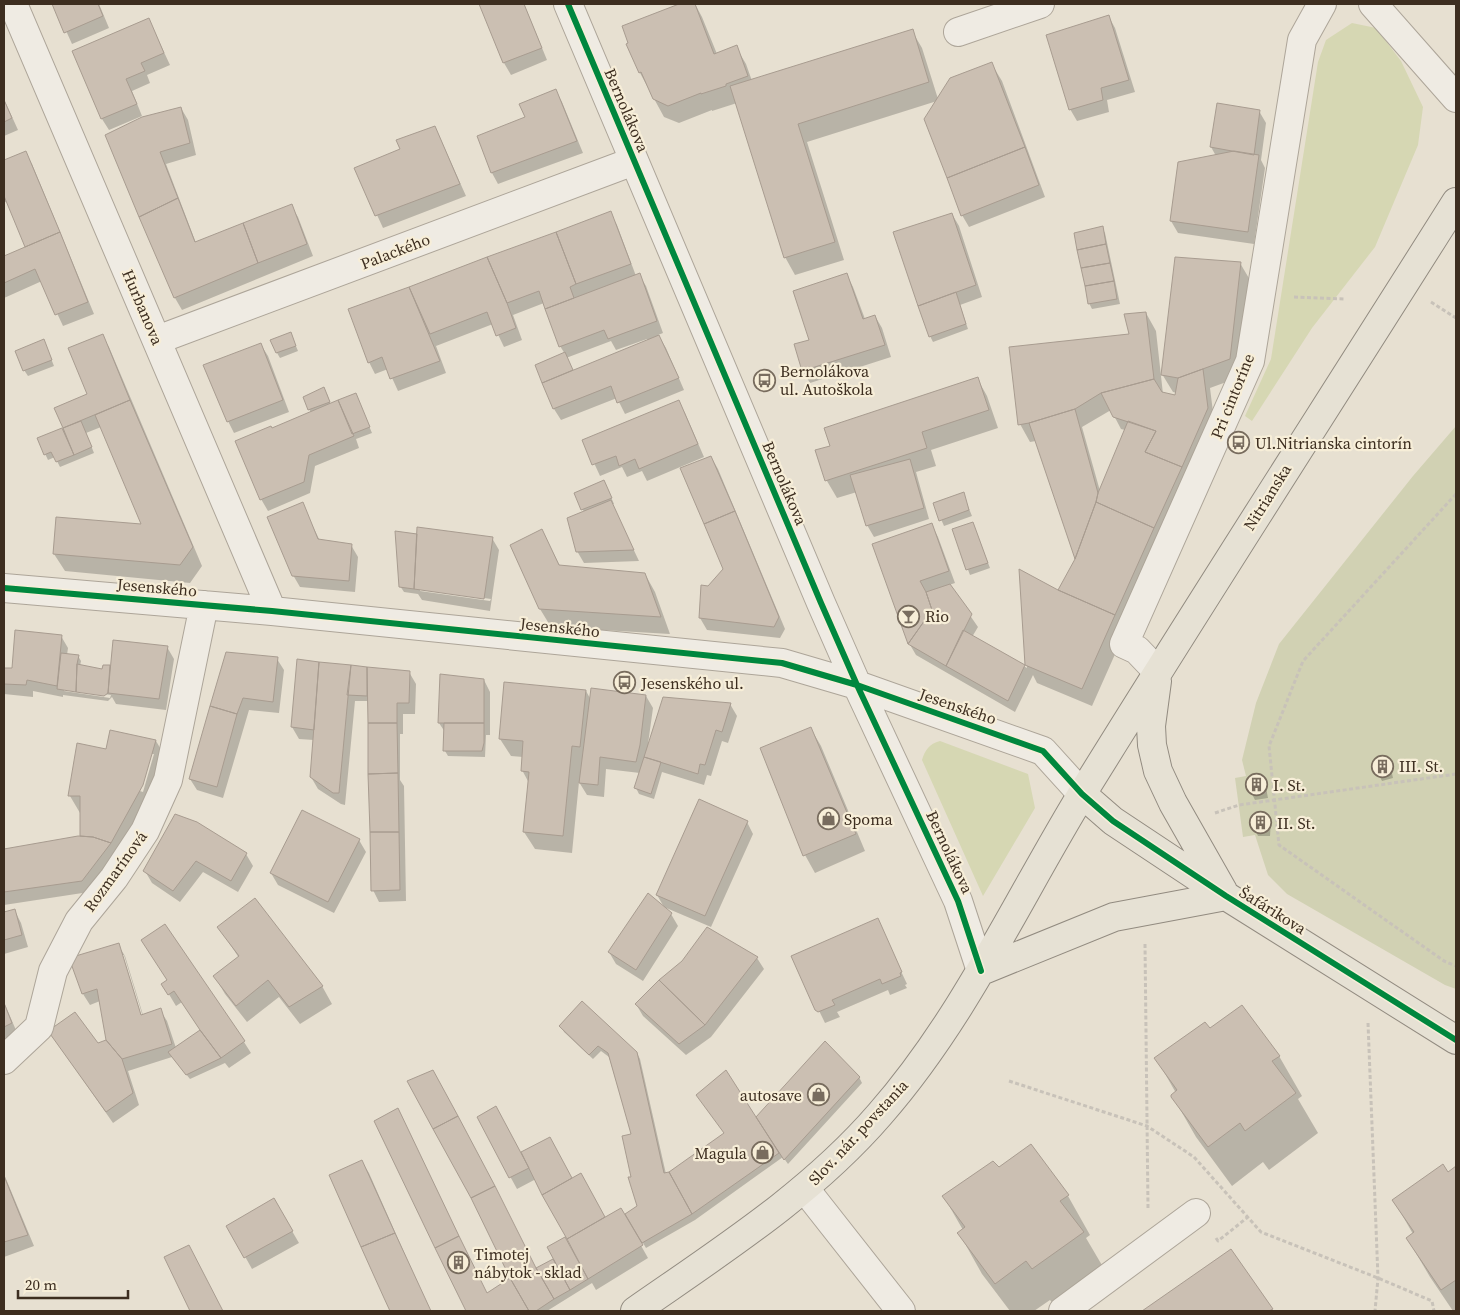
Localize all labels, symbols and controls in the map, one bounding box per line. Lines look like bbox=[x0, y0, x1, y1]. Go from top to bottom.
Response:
street label: Bernolákova bbox=[599, 65, 655, 156]
street label: Palackého bbox=[357, 228, 433, 274]
street label: Hurbanova bbox=[117, 266, 169, 349]
street label: Pri cintoríne bbox=[1205, 350, 1259, 442]
place label: Bernolákova ul. Autoškola bbox=[780, 360, 874, 400]
bus stop icon: Bernolákova ul. Autoškola bbox=[752, 368, 776, 392]
bus stop icon: Ul.Nitrianska cintorín bbox=[1227, 431, 1251, 455]
place label: Ul.Nitrianska cintorín bbox=[1255, 432, 1412, 454]
street label: Bernolákova bbox=[757, 438, 813, 529]
street label: Nitrianska bbox=[1238, 459, 1297, 535]
street label: Jesenského bbox=[115, 572, 198, 601]
bar icon: Rio bbox=[897, 604, 921, 628]
place label: Rio bbox=[925, 605, 949, 627]
street label: Jesenského bbox=[518, 612, 601, 642]
bus stop icon: Jesenského ul. bbox=[613, 671, 637, 695]
place label: Jesenského ul. bbox=[640, 672, 744, 694]
street label: Jesenského bbox=[916, 682, 1000, 730]
building icon: III. St. bbox=[1371, 754, 1395, 778]
place label: III. St. bbox=[1399, 755, 1443, 777]
building icon: I. St. bbox=[1245, 773, 1269, 797]
place label: I. St. bbox=[1273, 774, 1306, 796]
shop icon: Spoma bbox=[816, 807, 840, 831]
street label: Bernolákova bbox=[921, 807, 979, 898]
place label: Spoma bbox=[844, 808, 894, 830]
building icon: II. St. bbox=[1249, 811, 1273, 835]
place label: II. St. bbox=[1277, 812, 1315, 834]
street label: Rozmarínová bbox=[78, 825, 152, 916]
street label: Šafárikova bbox=[1235, 881, 1311, 940]
street label: Slov. nár. povstania bbox=[803, 1074, 913, 1190]
shop icon: autosave bbox=[806, 1083, 830, 1107]
place label: autosave bbox=[740, 1084, 802, 1106]
shop icon: Magula bbox=[751, 1141, 775, 1165]
place label: Magula bbox=[695, 1142, 748, 1164]
place label: Timotej nábytok - sklad bbox=[474, 1243, 582, 1283]
building icon: Timotej nábytok - sklad bbox=[446, 1251, 470, 1275]
scale bar bbox=[18, 1268, 128, 1300]
text: 20 m bbox=[25, 1274, 57, 1295]

